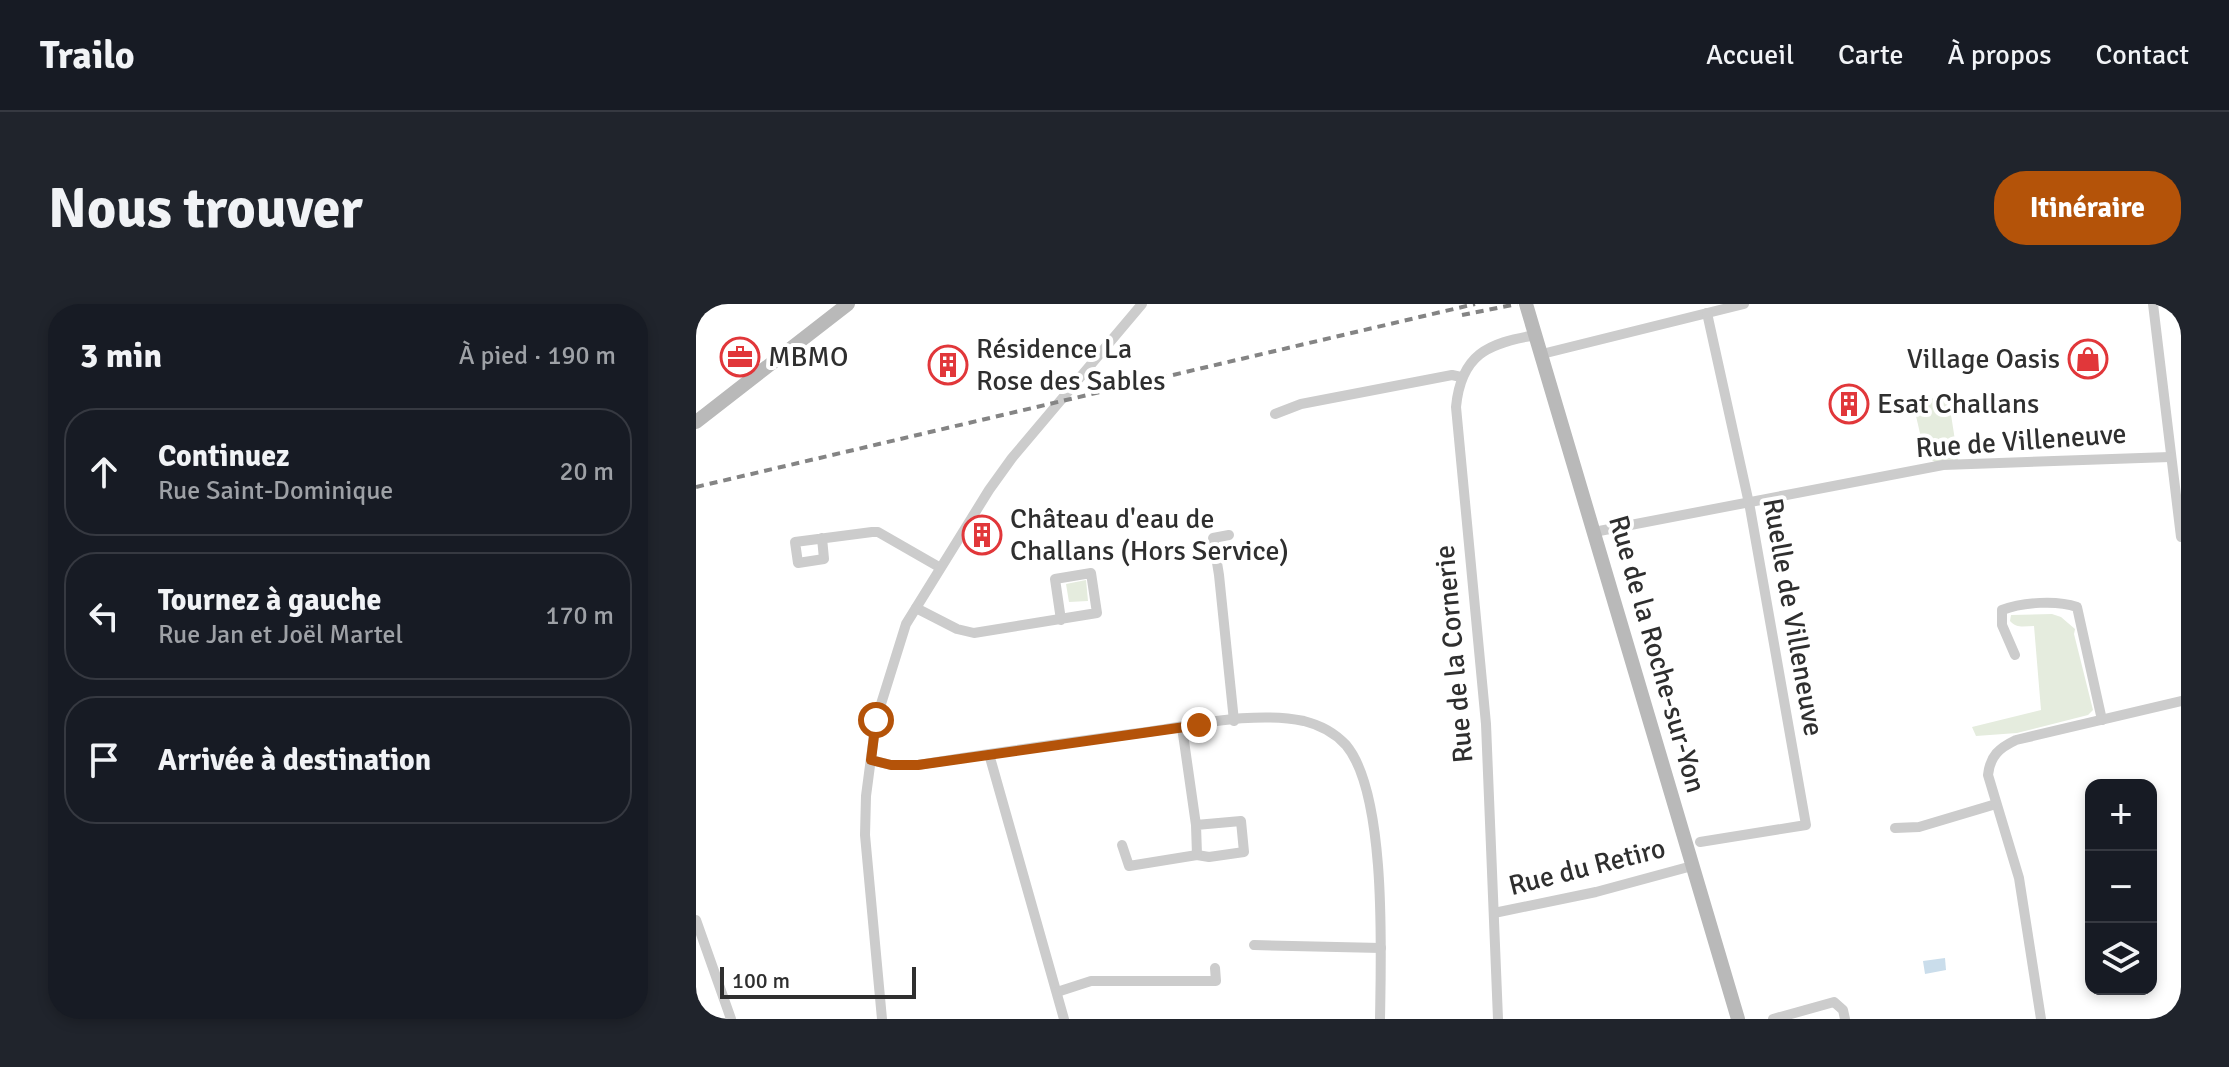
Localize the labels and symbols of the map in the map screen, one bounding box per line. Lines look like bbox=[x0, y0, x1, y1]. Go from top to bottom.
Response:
place label: Résidence La Rose des Sables bbox=[976, 332, 1165, 398]
office icon: MBMO bbox=[719, 336, 761, 378]
shop icon: Village Oasis bbox=[2067, 338, 2109, 380]
place label: MBMO bbox=[768, 340, 848, 374]
place label: Village Oasis bbox=[1907, 342, 2060, 376]
building icon: Résidence La Rose des Sables bbox=[927, 344, 969, 386]
building icon: Esat Challans bbox=[1828, 383, 1870, 425]
place label: Esat Challans bbox=[1877, 387, 2039, 421]
street label: Rue de Villeneuve bbox=[1914, 417, 2128, 465]
street label: Ruelle de Villeneuve bbox=[1755, 495, 1831, 739]
place label: Château d'eau de Challans (Hors Service) bbox=[1010, 502, 1289, 568]
street label: Rue de la Roche-sur-Yon bbox=[1601, 511, 1713, 797]
building icon: Château d'eau de Challans (Hors Service) bbox=[961, 514, 1003, 556]
street label: Rue de la Cornerie bbox=[1428, 544, 1480, 764]
route start bbox=[858, 702, 894, 738]
route end bbox=[1181, 707, 1217, 743]
street label: Rue du Retiro bbox=[1505, 831, 1669, 903]
scale bar bbox=[720, 963, 916, 999]

